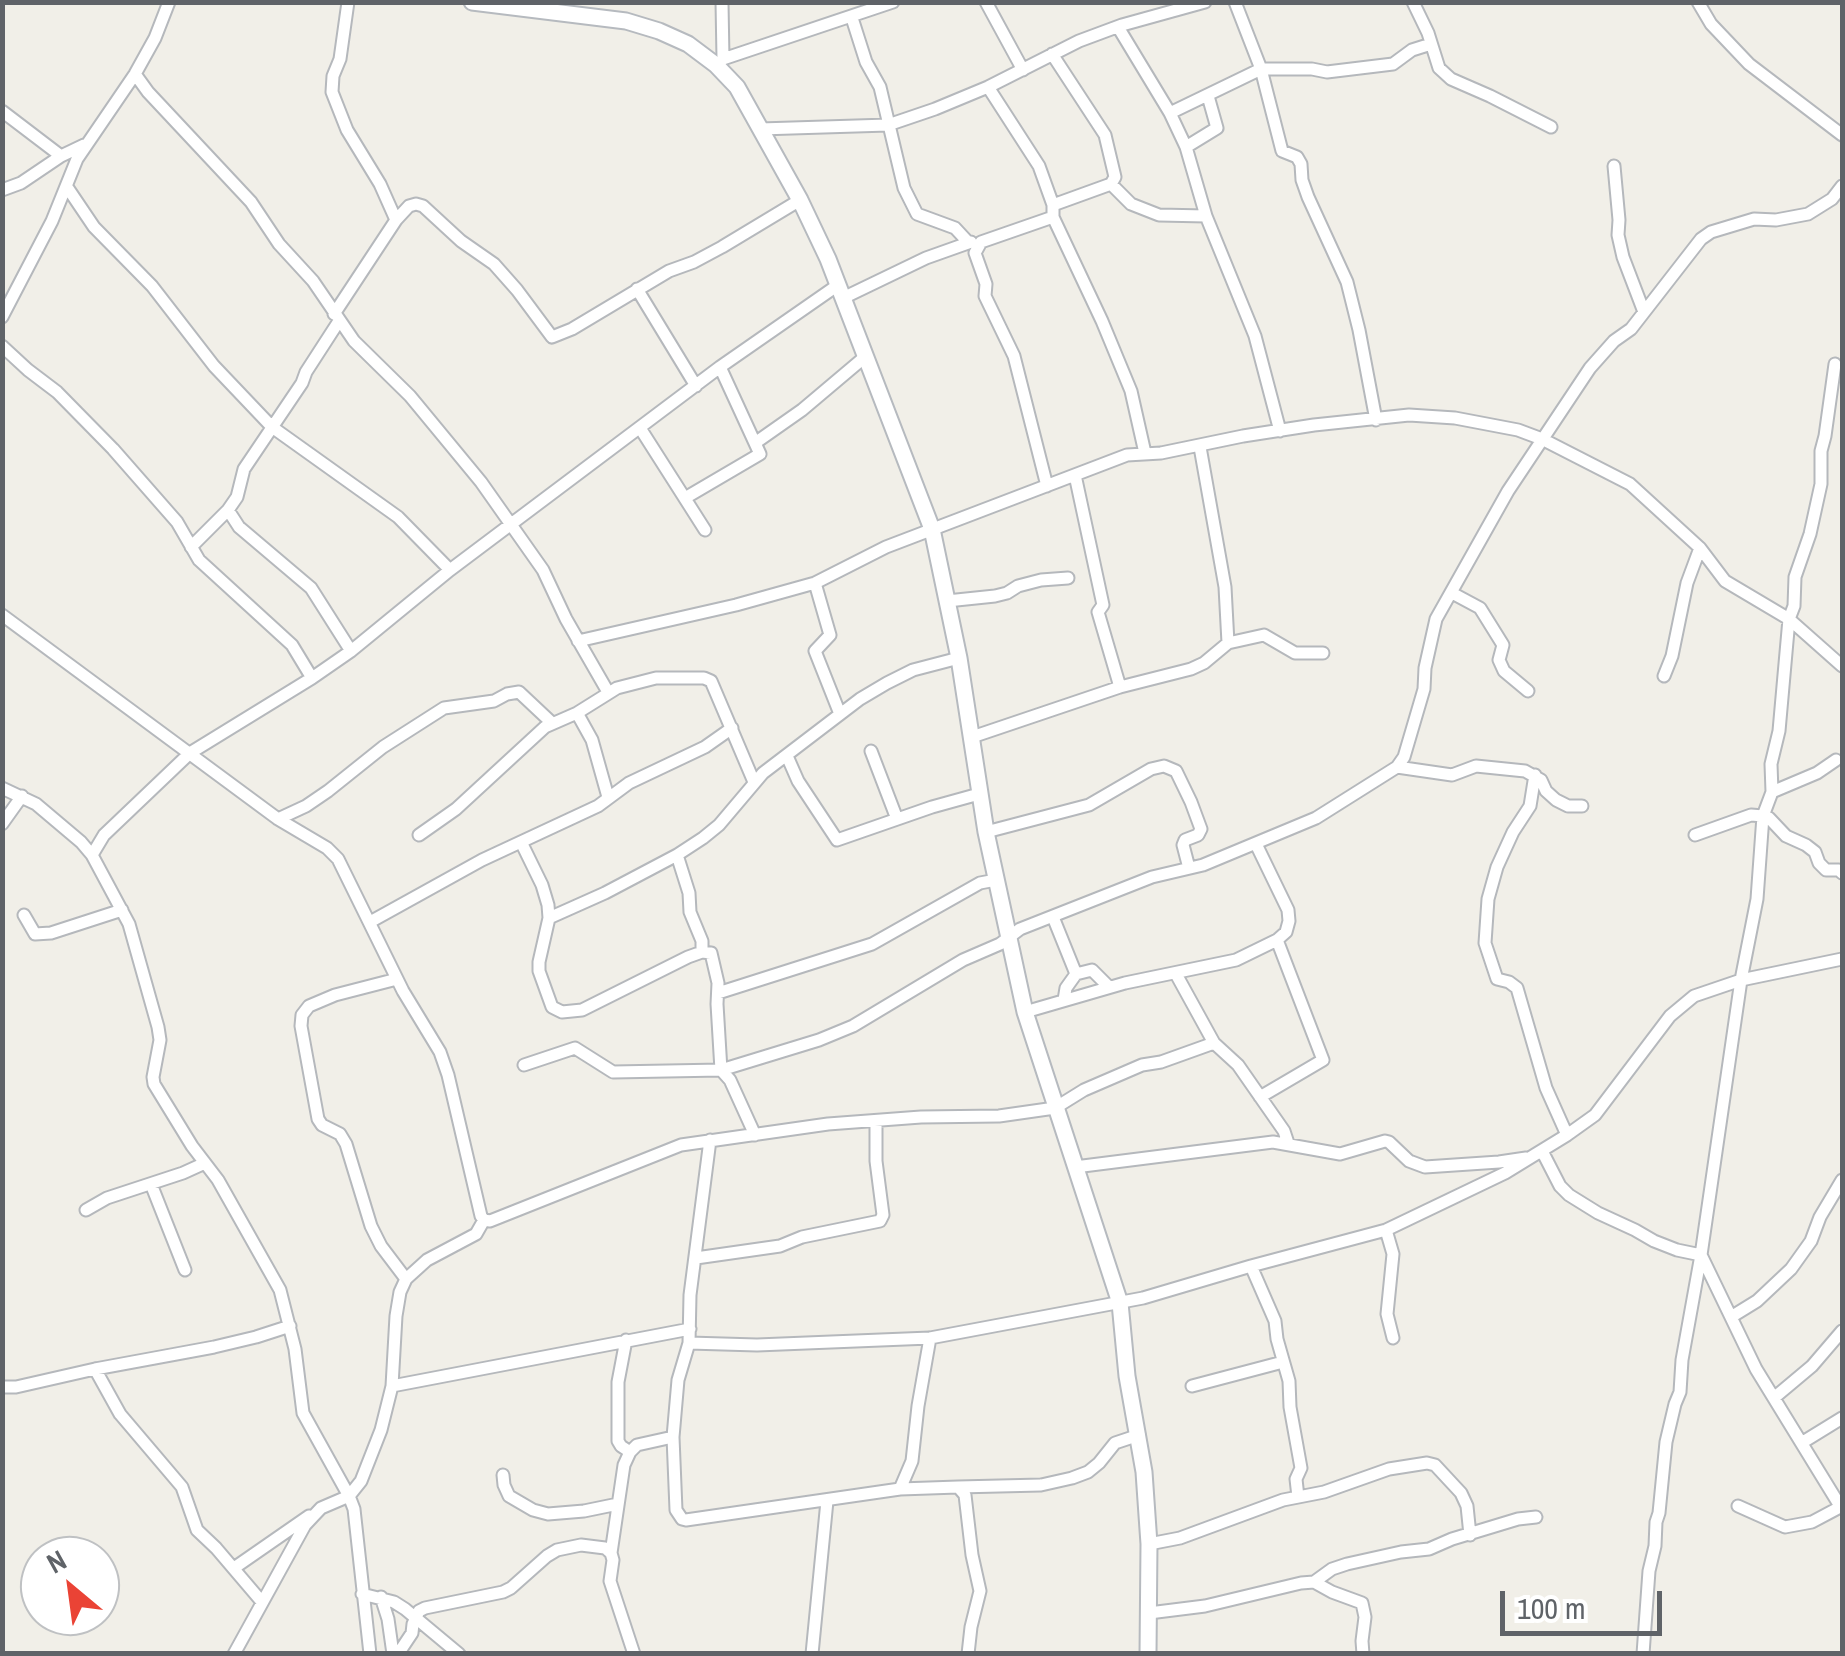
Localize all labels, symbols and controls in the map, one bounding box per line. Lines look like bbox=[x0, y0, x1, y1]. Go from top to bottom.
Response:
north arrow bbox=[20, 1536, 120, 1636]
text: N bbox=[40, 1541, 73, 1582]
scale bar bbox=[1505, 1571, 1668, 1633]
text: 100 m bbox=[1517, 1588, 1585, 1628]

